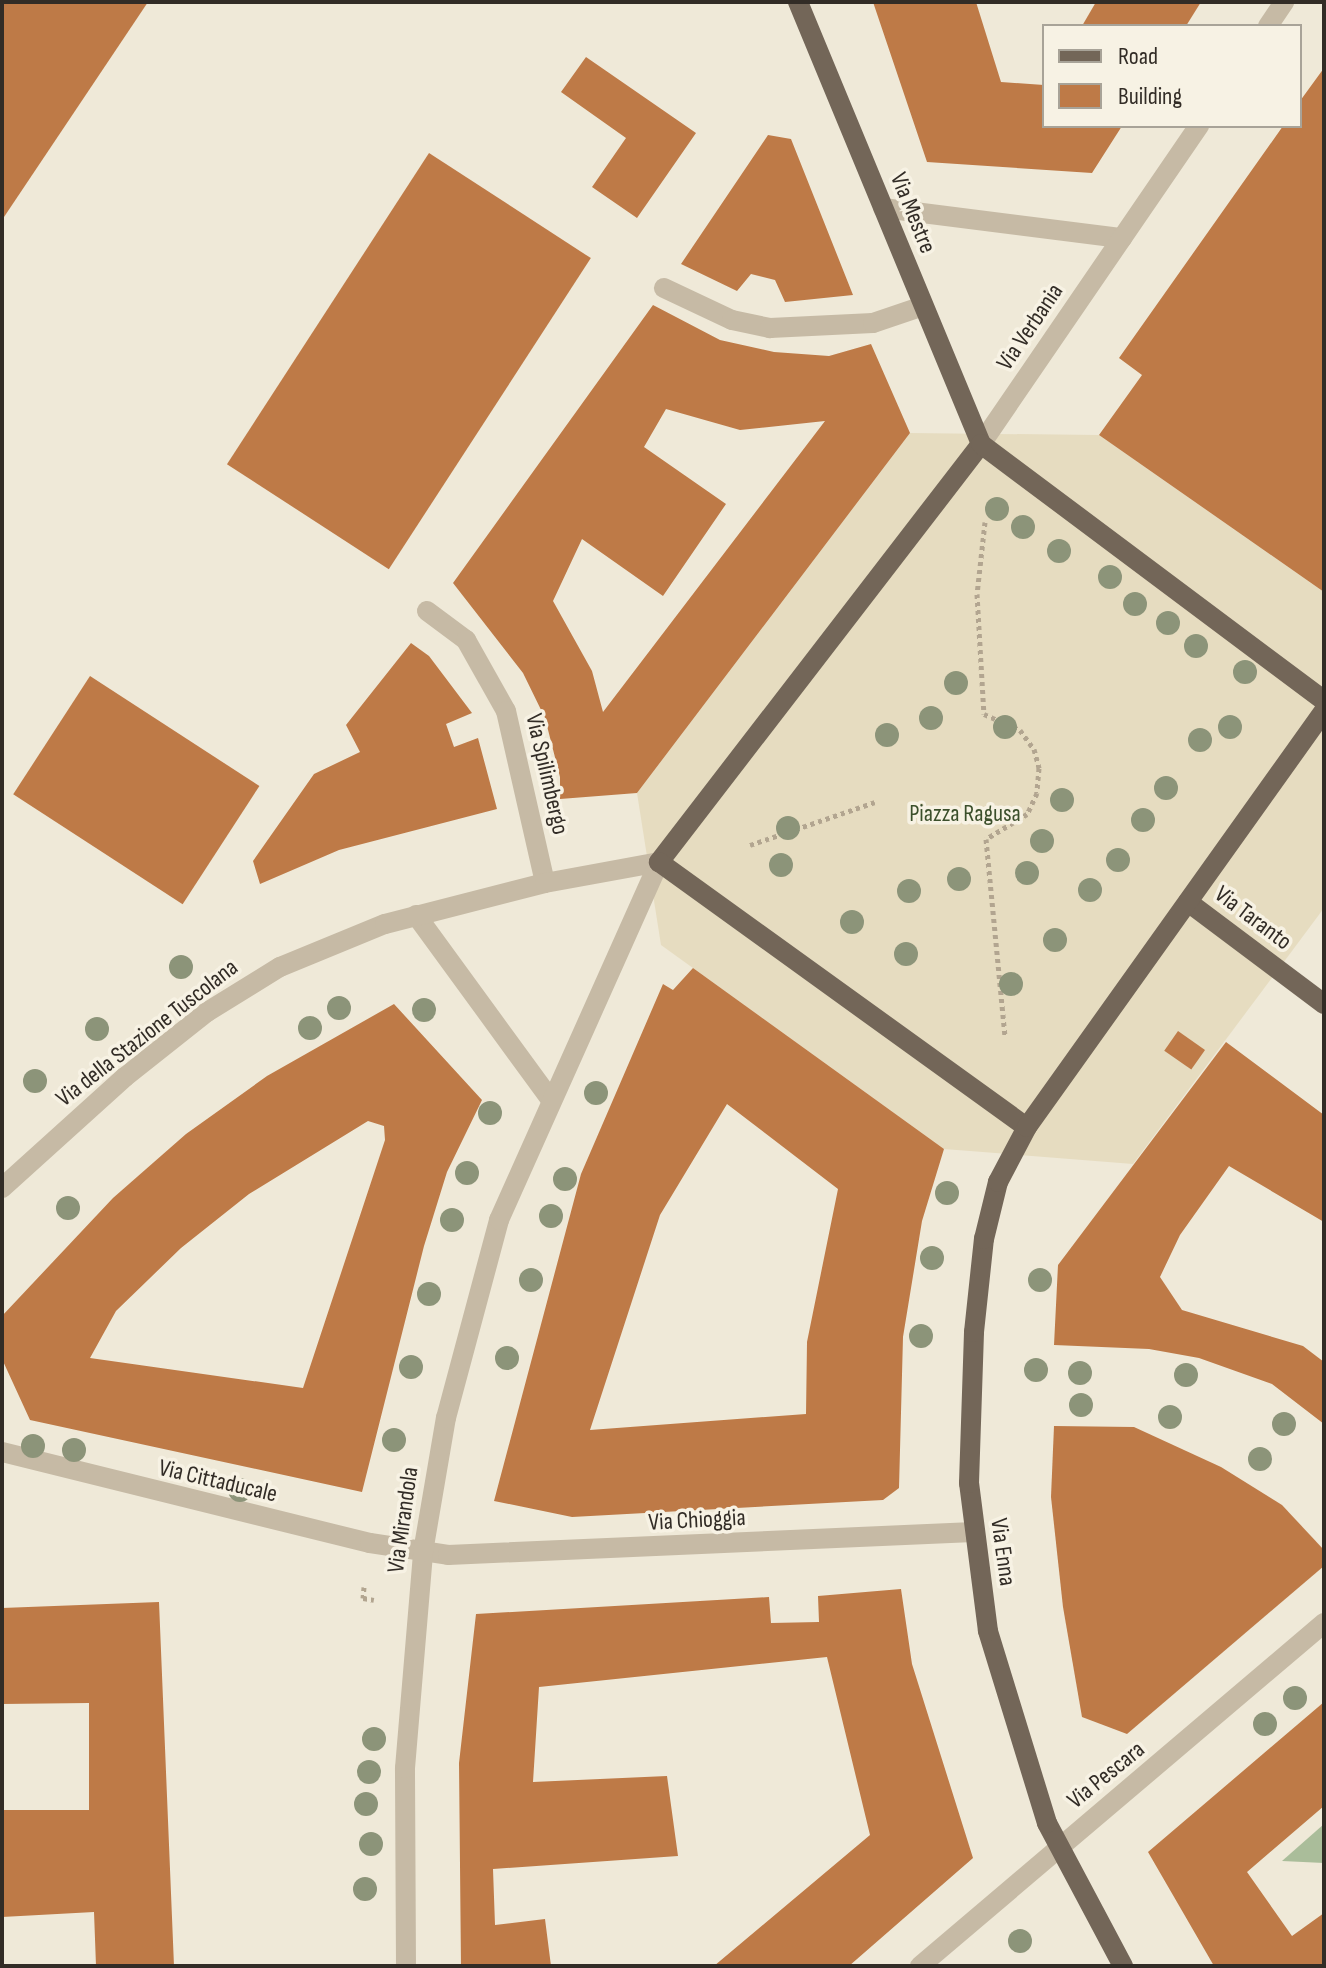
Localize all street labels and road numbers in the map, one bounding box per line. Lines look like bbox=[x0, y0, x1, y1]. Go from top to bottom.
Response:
street label: Via Mestre bbox=[884, 169, 942, 257]
street label: Via Verbania bbox=[991, 278, 1069, 376]
street label: Via Spilimbergo bbox=[519, 711, 575, 837]
street label: Via Taranto bbox=[1209, 880, 1297, 956]
street label: Via della Stazione Tuscolana bbox=[50, 953, 244, 1113]
street label: Via Cittaducale bbox=[156, 1453, 280, 1509]
street label: Via Mirandola bbox=[381, 1465, 425, 1575]
street label: Via Chioggia bbox=[648, 1503, 746, 1537]
street label: Via Enna bbox=[984, 1516, 1022, 1588]
street label: Via Pescara bbox=[1062, 1735, 1150, 1815]

